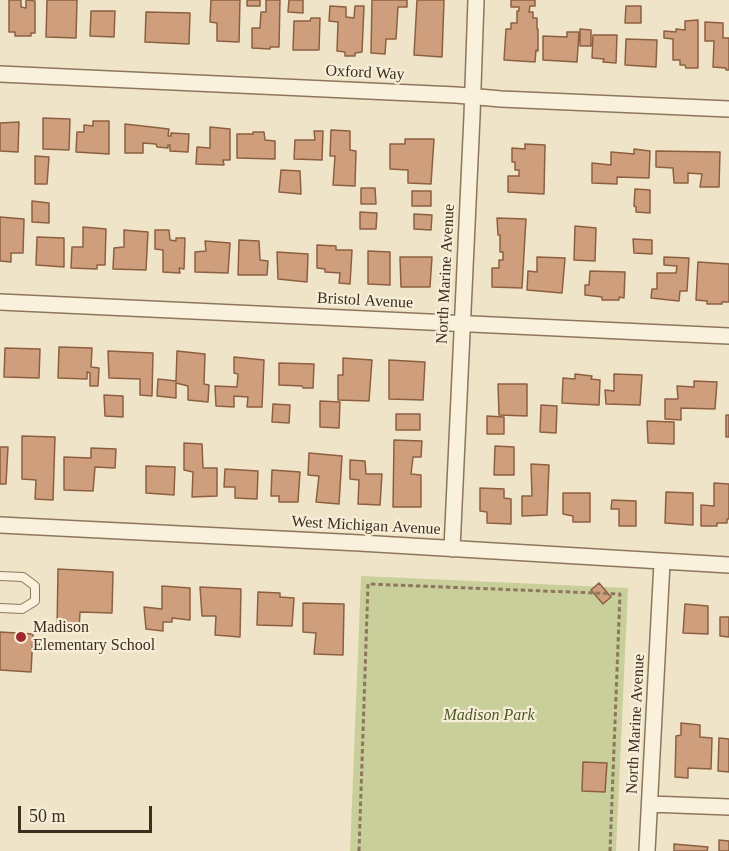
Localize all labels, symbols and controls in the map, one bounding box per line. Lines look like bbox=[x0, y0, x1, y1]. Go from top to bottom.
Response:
street label: Oxford Way bbox=[325, 61, 405, 85]
street label: North Marine Avenue bbox=[433, 204, 459, 344]
street label: Bristol Avenue bbox=[316, 289, 414, 313]
street label: West Michigan Avenue bbox=[291, 513, 441, 539]
place label: Madison Elementary School bbox=[33, 618, 155, 656]
marker: Madison Elementary School bbox=[14, 630, 28, 644]
street label: North Marine Avenue bbox=[623, 654, 649, 794]
park label: Madison Park bbox=[443, 706, 535, 726]
scale bar bbox=[21, 794, 154, 832]
text: 50 m bbox=[29, 806, 66, 826]

